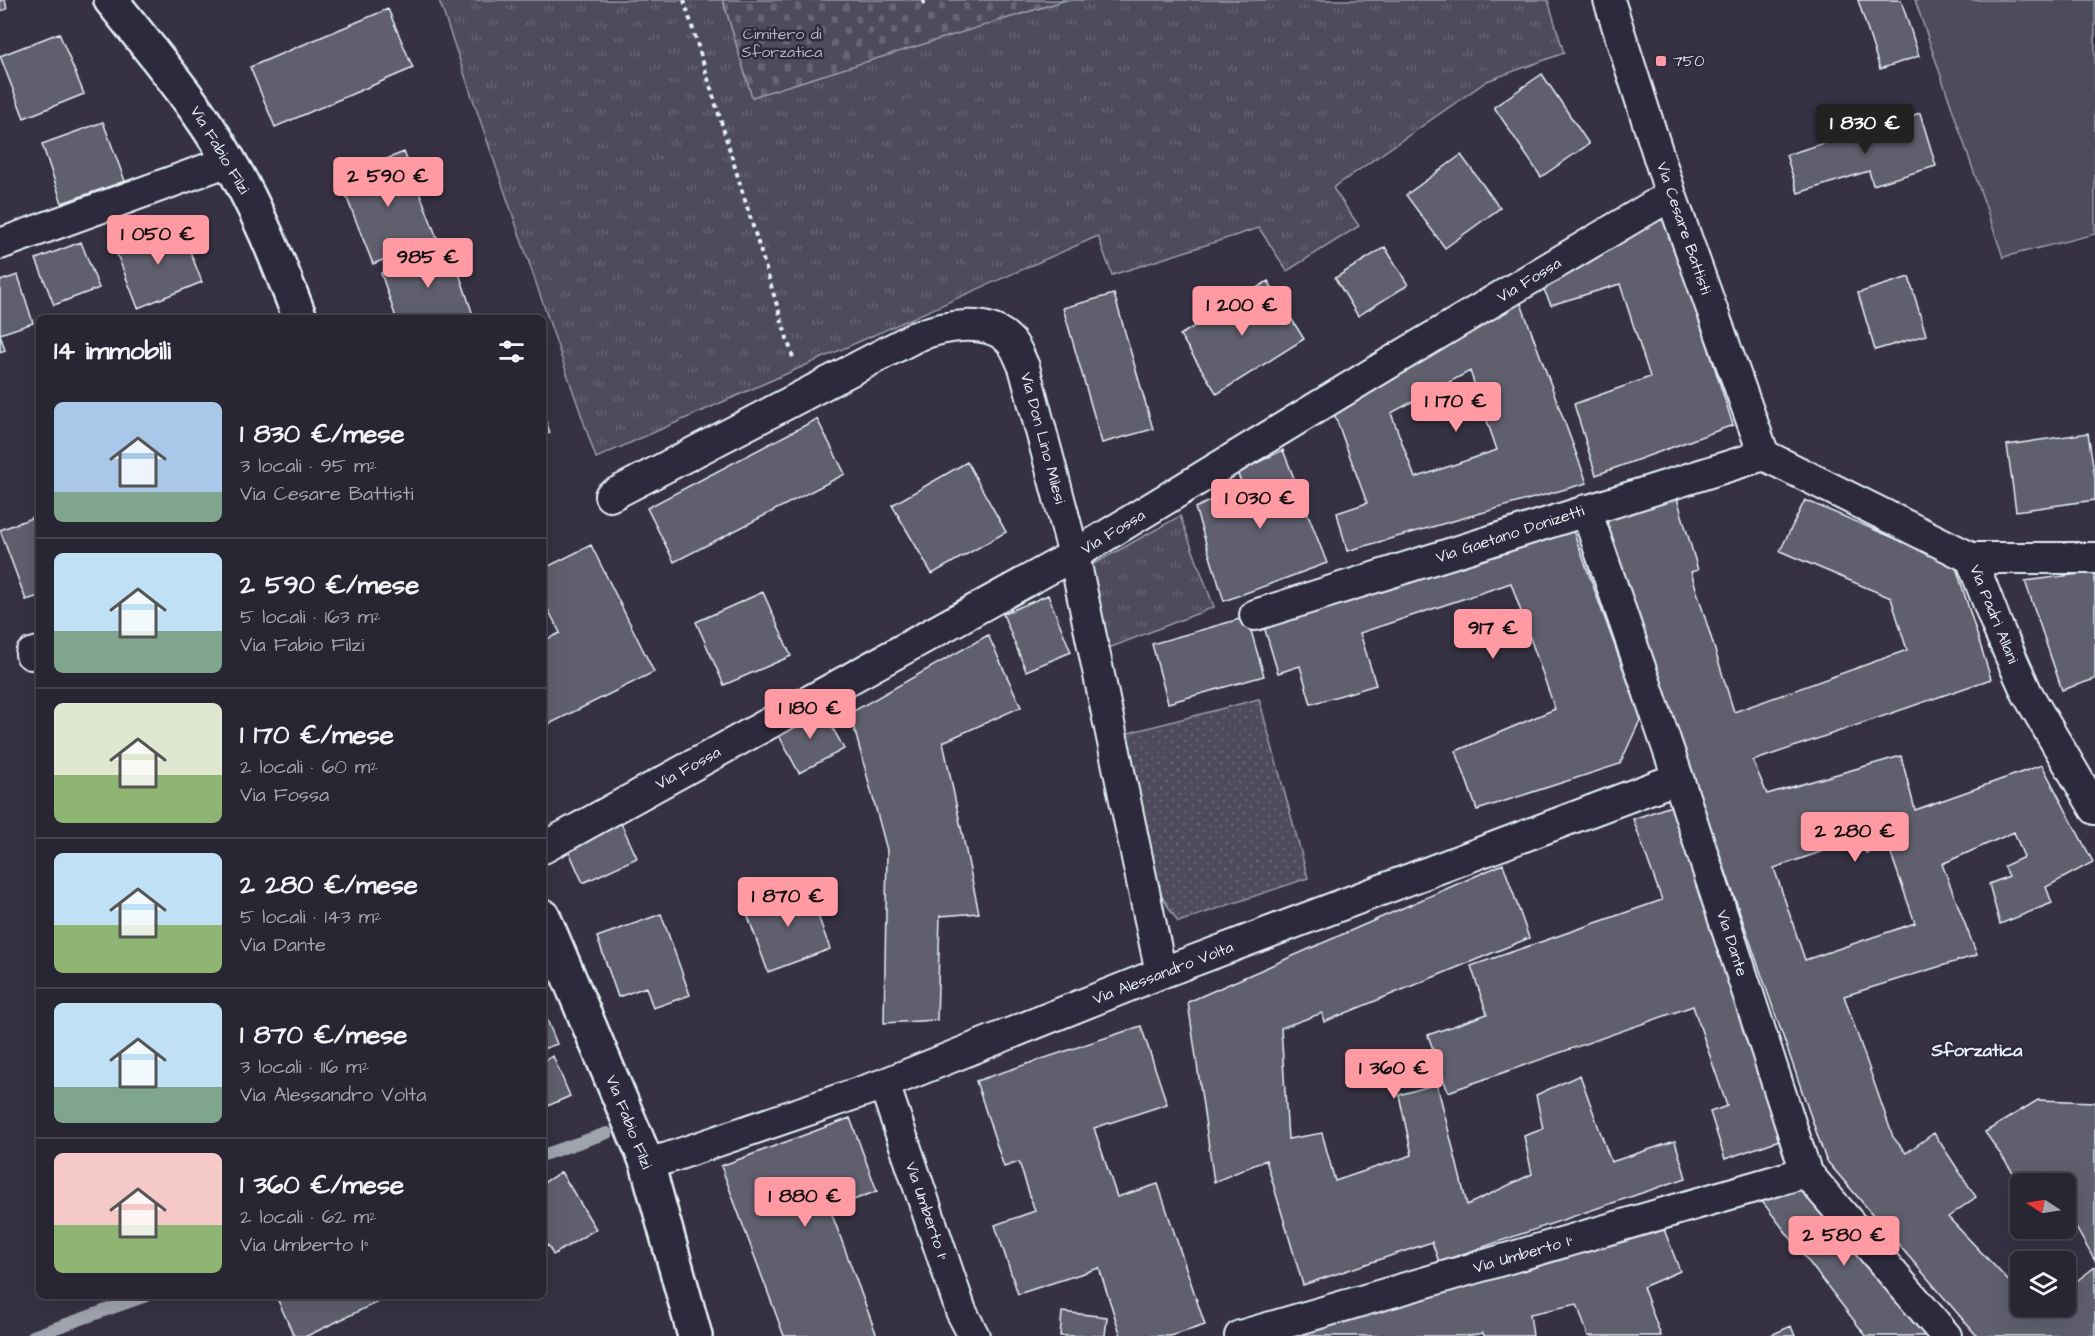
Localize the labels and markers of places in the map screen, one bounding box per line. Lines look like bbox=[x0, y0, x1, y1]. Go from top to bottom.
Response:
place label: 750 bbox=[1673, 50, 1704, 72]
marker: 750 bbox=[1654, 54, 1668, 68]
pin: 1 830 € bbox=[1810, 104, 1920, 155]
pin: 2 590 € bbox=[333, 157, 443, 208]
pin: 1 050 € bbox=[103, 215, 213, 266]
pin: 985 € bbox=[386, 238, 470, 289]
pin: 1 200 € bbox=[1187, 286, 1297, 337]
pin: 1 170 € bbox=[1401, 382, 1511, 433]
pin: 1 030 € bbox=[1205, 479, 1315, 530]
pin: 917 € bbox=[1451, 609, 1535, 660]
pin: 1 180 € bbox=[755, 689, 865, 740]
pin: 2 280 € bbox=[1800, 812, 1910, 863]
pin: 1 870 € bbox=[733, 877, 843, 928]
pin: 1 360 € bbox=[1339, 1049, 1449, 1100]
pin: 1 880 € bbox=[750, 1177, 860, 1228]
pin: 2 580 € bbox=[1789, 1216, 1899, 1267]

